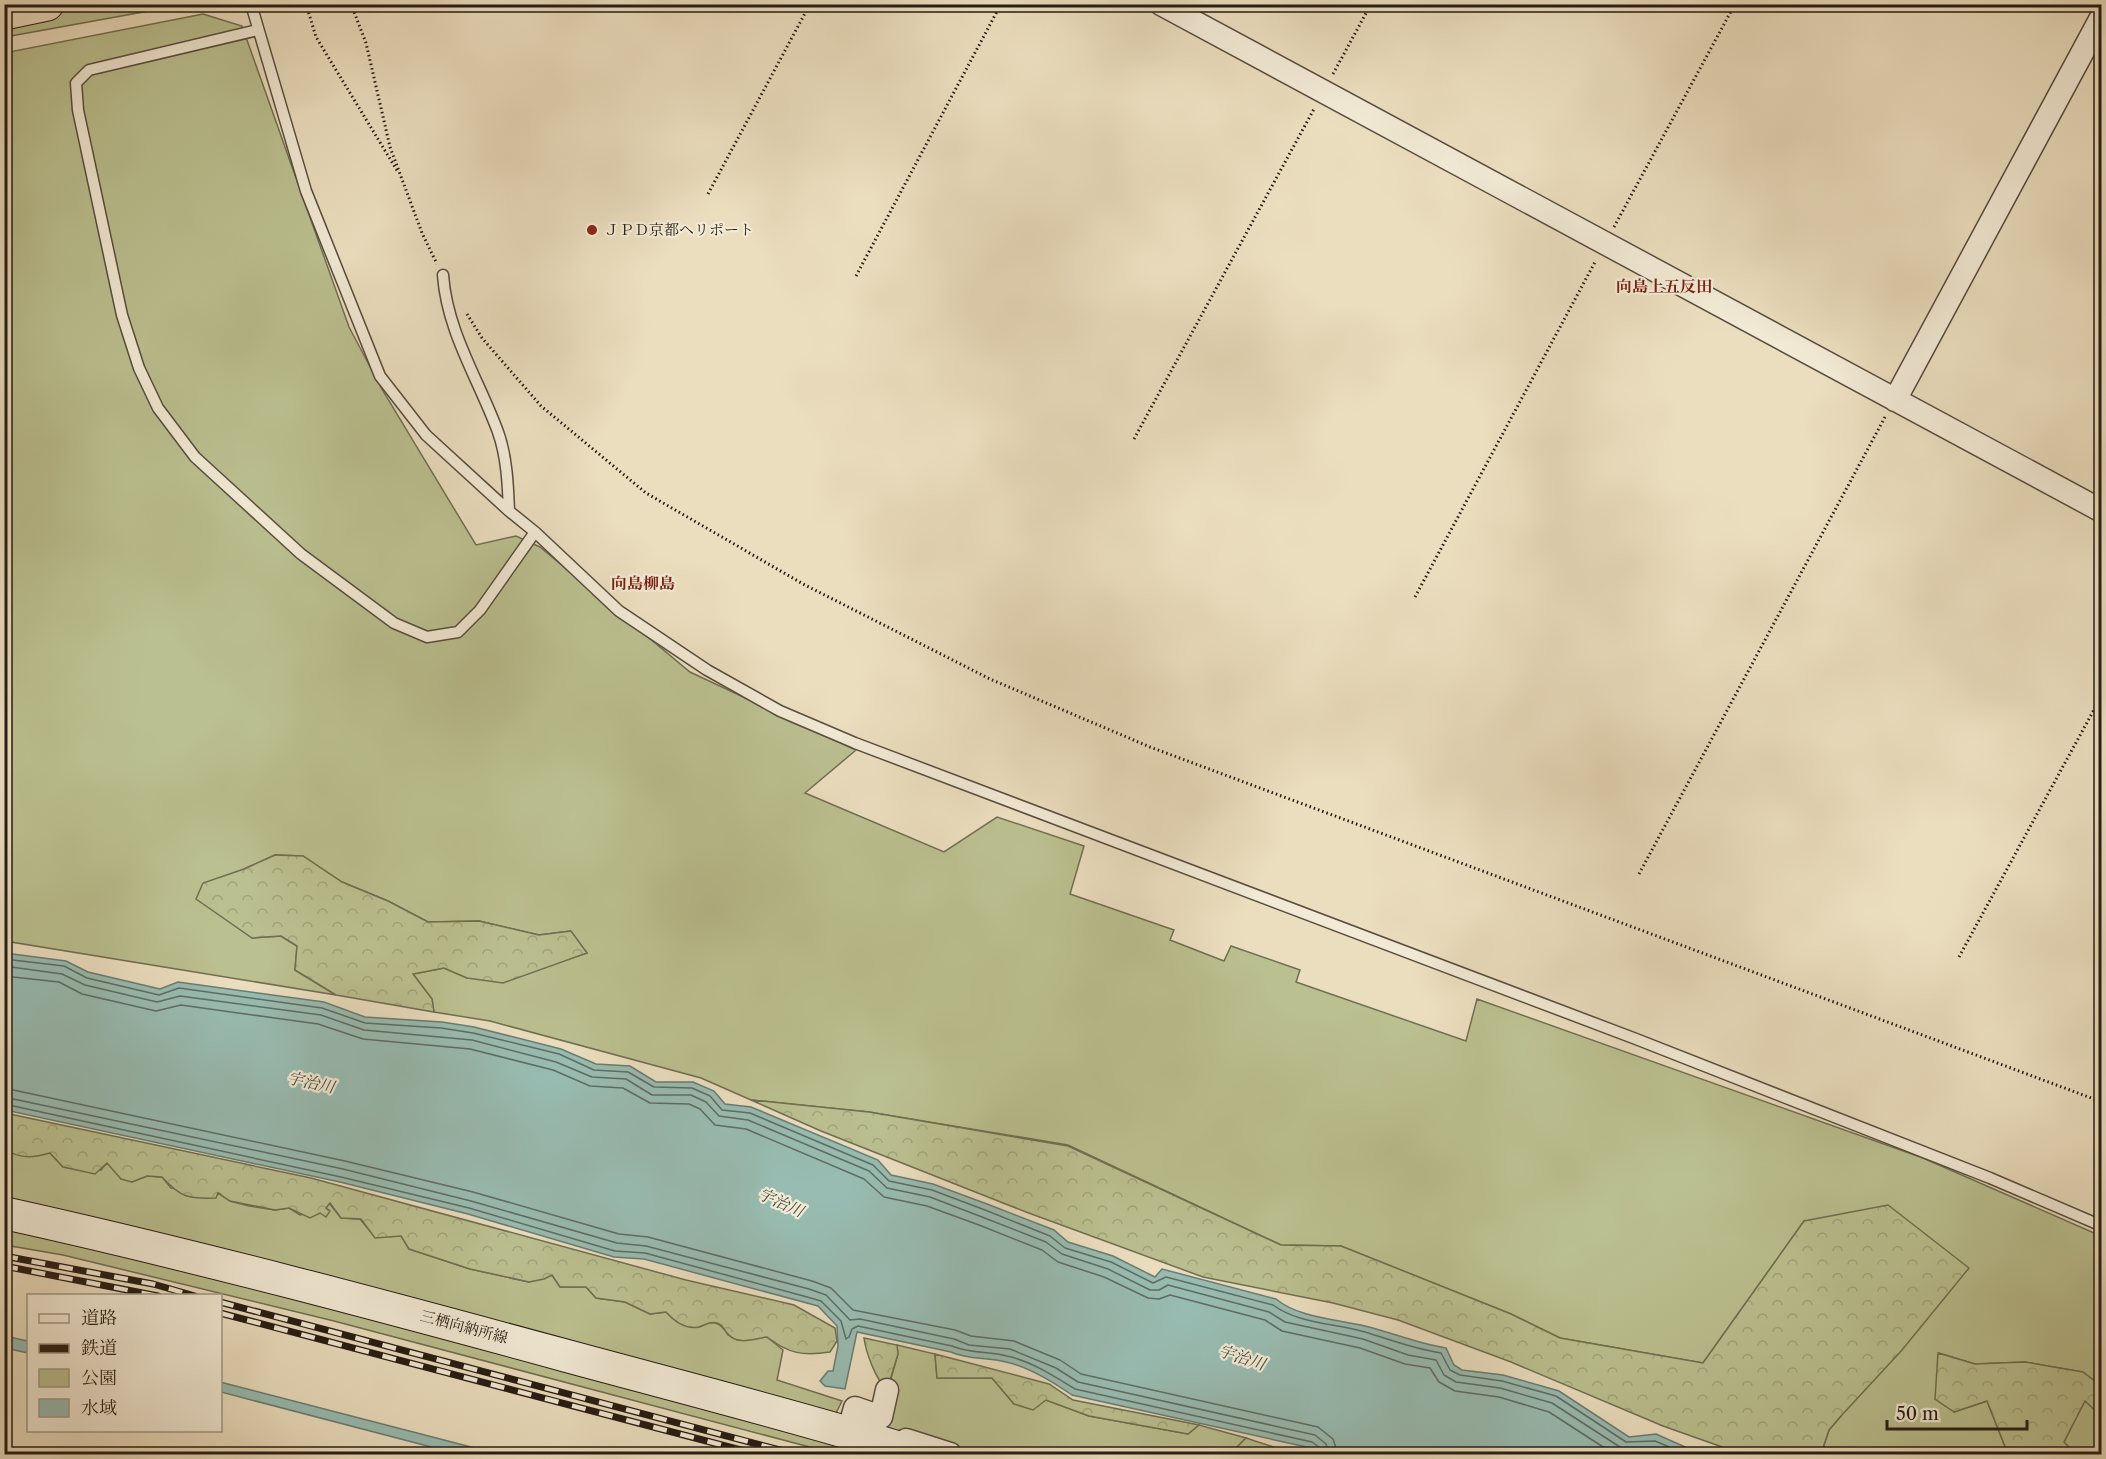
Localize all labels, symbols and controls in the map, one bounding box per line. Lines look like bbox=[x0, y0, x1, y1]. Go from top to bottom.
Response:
place label: ＪＰＤ京都ヘリポート bbox=[604, 220, 754, 239]
marker: ＪＰＤ京都ヘリポート bbox=[585, 223, 599, 237]
district label: 向島上五反田 bbox=[1616, 276, 1712, 296]
district label: 向島柳島 bbox=[611, 573, 675, 593]
water label: 宇治川 bbox=[285, 1067, 339, 1097]
water label: 宇治川 bbox=[755, 1183, 809, 1222]
legend bbox=[27, 1294, 222, 1432]
street label: 三栖向納所線 bbox=[418, 1306, 510, 1347]
text: 道路 bbox=[81, 1307, 117, 1329]
text: 鉄道 bbox=[81, 1337, 117, 1359]
water label: 宇治川 bbox=[1216, 1340, 1270, 1375]
text: 公園 bbox=[81, 1367, 117, 1389]
scale bar bbox=[1887, 1393, 2026, 1431]
text: 水域 bbox=[81, 1397, 117, 1419]
text: 50 m bbox=[1896, 1403, 1939, 1425]

